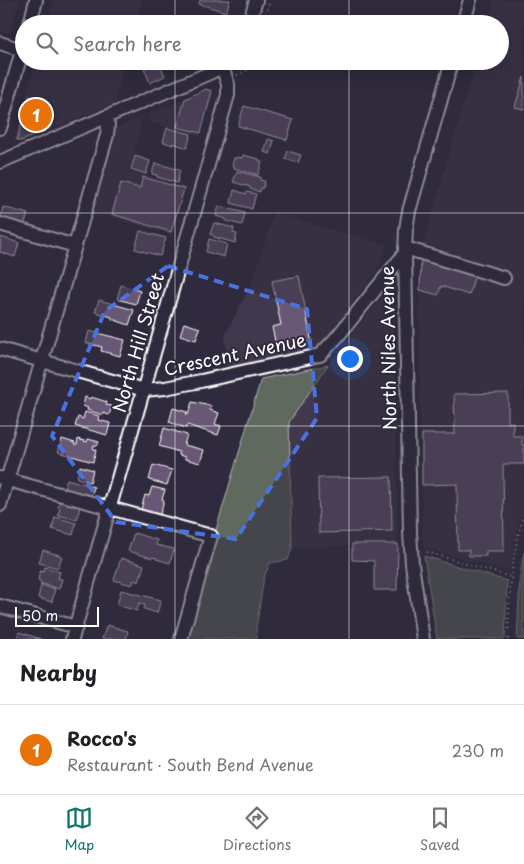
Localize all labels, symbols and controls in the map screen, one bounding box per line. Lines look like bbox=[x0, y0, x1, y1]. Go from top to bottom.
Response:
search box bbox=[15, 15, 509, 70]
icon: search bbox=[33, 29, 61, 57]
text: Search here bbox=[73, 29, 182, 57]
pin: 1 bbox=[20, 96, 52, 134]
street label: North Niles Avenue bbox=[373, 265, 402, 430]
street label: North Hill Street bbox=[105, 270, 170, 415]
street label: Crescent Avenue bbox=[161, 325, 308, 382]
your location bbox=[337, 346, 363, 372]
scale bar bbox=[15, 604, 99, 627]
text: 50 m bbox=[22, 605, 58, 626]
text: Nearby bbox=[20, 656, 97, 688]
text: Rocco's bbox=[67, 724, 137, 752]
text: 1 bbox=[32, 738, 40, 762]
text: 230 m bbox=[452, 738, 504, 762]
text: Restaurant · South Bend Avenue bbox=[67, 752, 314, 776]
tab: Map bbox=[64, 804, 94, 855]
tab: Directions bbox=[223, 804, 291, 855]
tab: Saved bbox=[420, 804, 460, 855]

